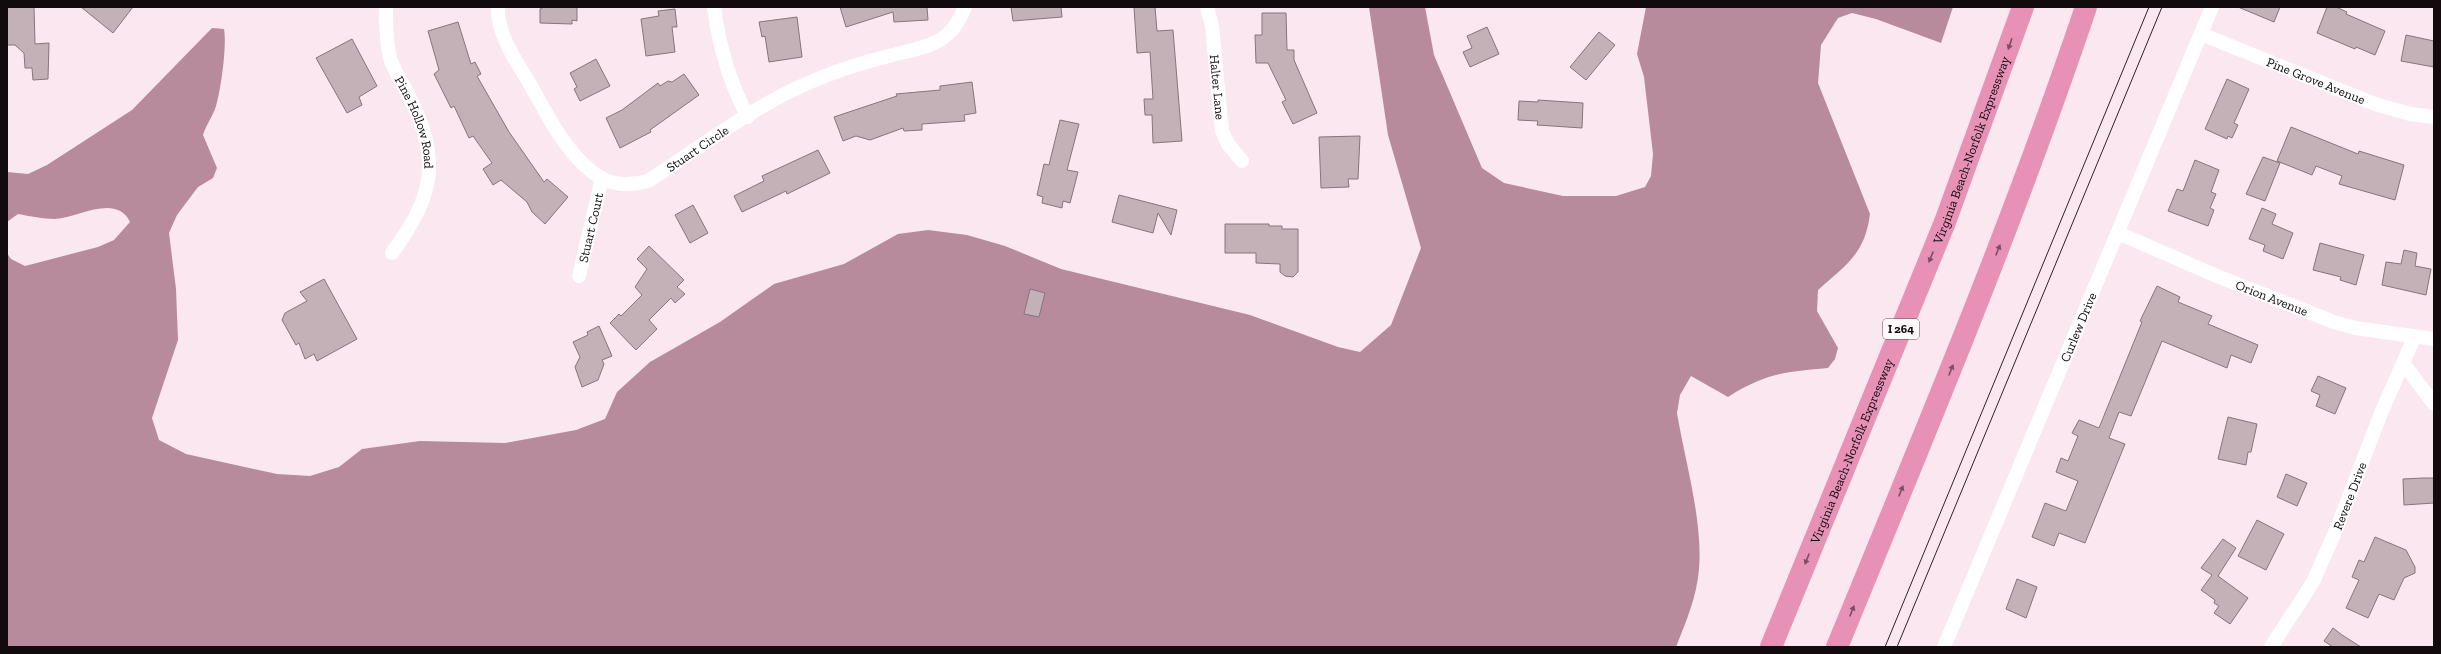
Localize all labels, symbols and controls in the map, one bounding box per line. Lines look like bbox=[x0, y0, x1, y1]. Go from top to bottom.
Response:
one-way arrow bbox=[2007, 38, 2013, 50]
street label: Halter Lane bbox=[1207, 54, 1228, 120]
street label: Virginia Beach-Norfolk Expressway bbox=[1930, 54, 2013, 247]
street label: Pine Grove Avenue bbox=[2264, 54, 2367, 107]
street label: Pine Hollow Road bbox=[392, 73, 436, 169]
street label: Stuart Circle bbox=[664, 122, 731, 175]
street label: Stuart Court bbox=[575, 191, 606, 264]
one-way arrow bbox=[1996, 243, 2002, 255]
one-way arrow bbox=[1927, 252, 1933, 264]
street label: Orion Avenue bbox=[2233, 277, 2310, 319]
street label: Curlew Drive bbox=[2057, 290, 2100, 364]
road number: I 264 bbox=[1883, 319, 1919, 339]
street label: Virginia Beach-Norfolk Expressway bbox=[1807, 356, 1896, 547]
one-way arrow bbox=[1948, 364, 1954, 376]
street label: Revere Drive bbox=[2330, 460, 2370, 532]
one-way arrow bbox=[1898, 485, 1904, 496]
one-way arrow bbox=[1803, 553, 1810, 565]
one-way arrow bbox=[1849, 604, 1855, 616]

